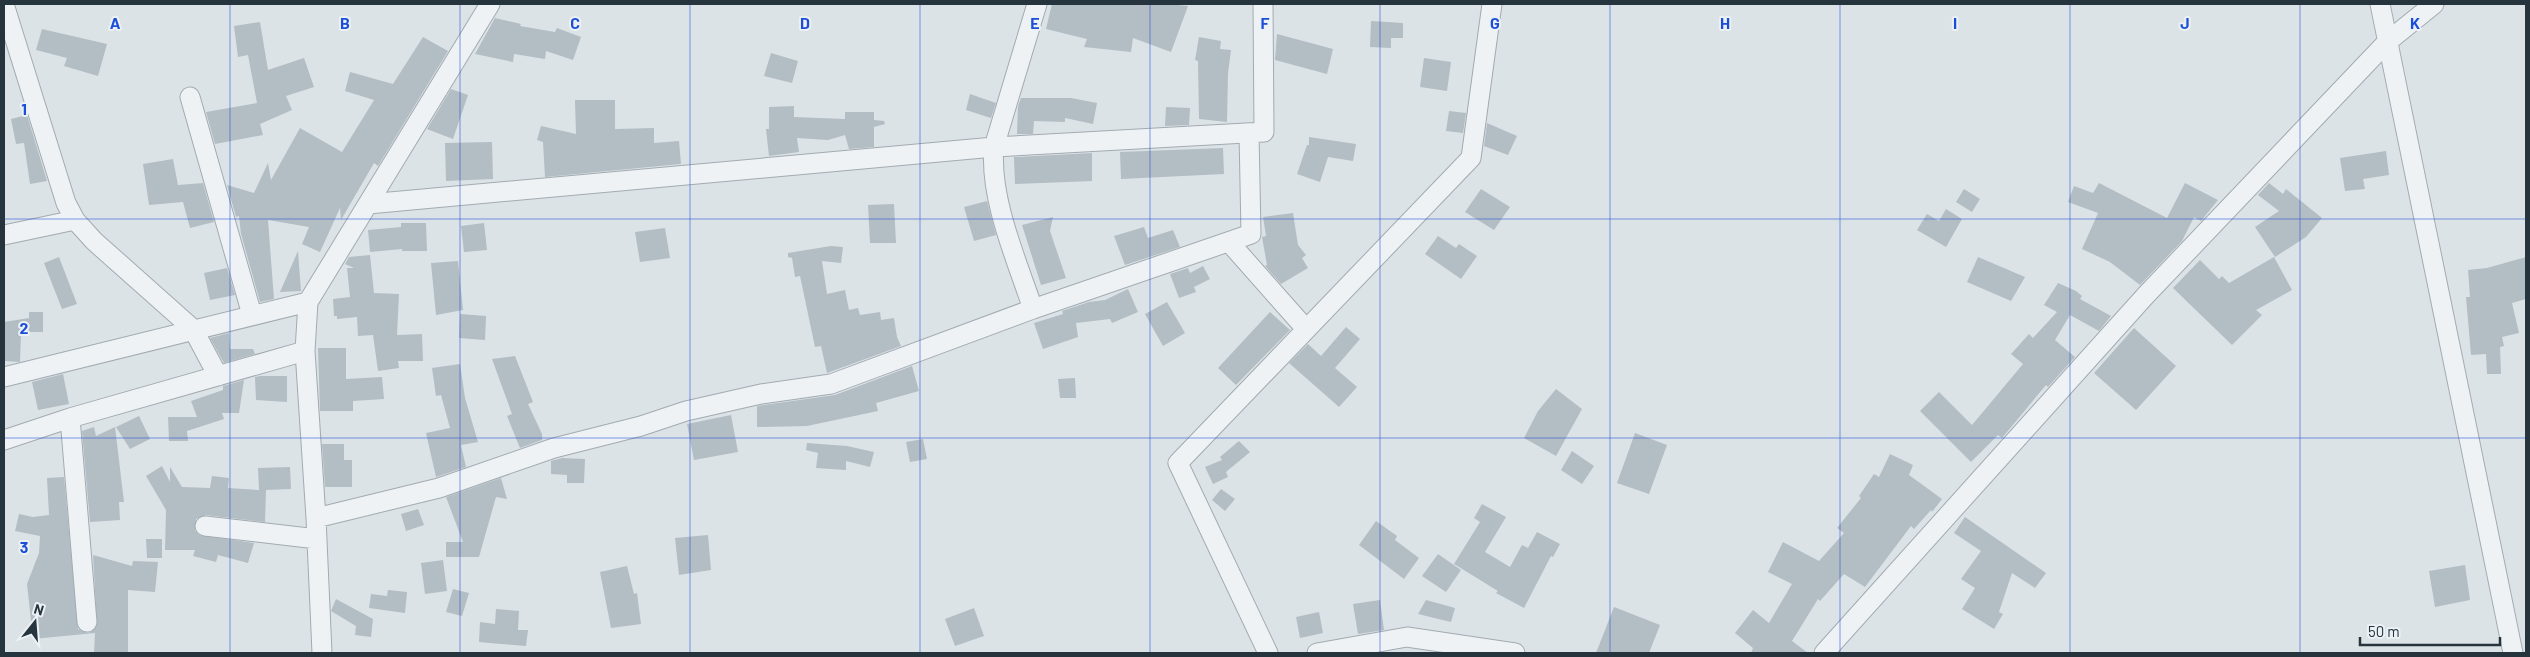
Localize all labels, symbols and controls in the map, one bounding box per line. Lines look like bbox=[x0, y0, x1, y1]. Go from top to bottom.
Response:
text: A bbox=[110, 13, 121, 32]
text: B bbox=[340, 13, 350, 32]
text: C bbox=[570, 13, 580, 32]
text: D bbox=[800, 13, 810, 32]
text: E bbox=[1030, 13, 1040, 32]
text: F bbox=[1261, 13, 1270, 32]
text: G bbox=[1490, 13, 1500, 32]
text: H bbox=[1720, 13, 1730, 32]
text: I bbox=[1953, 13, 1957, 32]
text: J bbox=[2180, 13, 2190, 32]
text: K bbox=[2410, 13, 2420, 32]
text: 1 bbox=[21, 99, 27, 118]
text: 2 bbox=[20, 318, 29, 337]
text: 3 bbox=[20, 537, 28, 556]
north arrow bbox=[10, 597, 60, 647]
text: N bbox=[32, 600, 46, 619]
scale bar bbox=[2360, 614, 2500, 646]
text: 50 m bbox=[2368, 622, 2400, 640]

